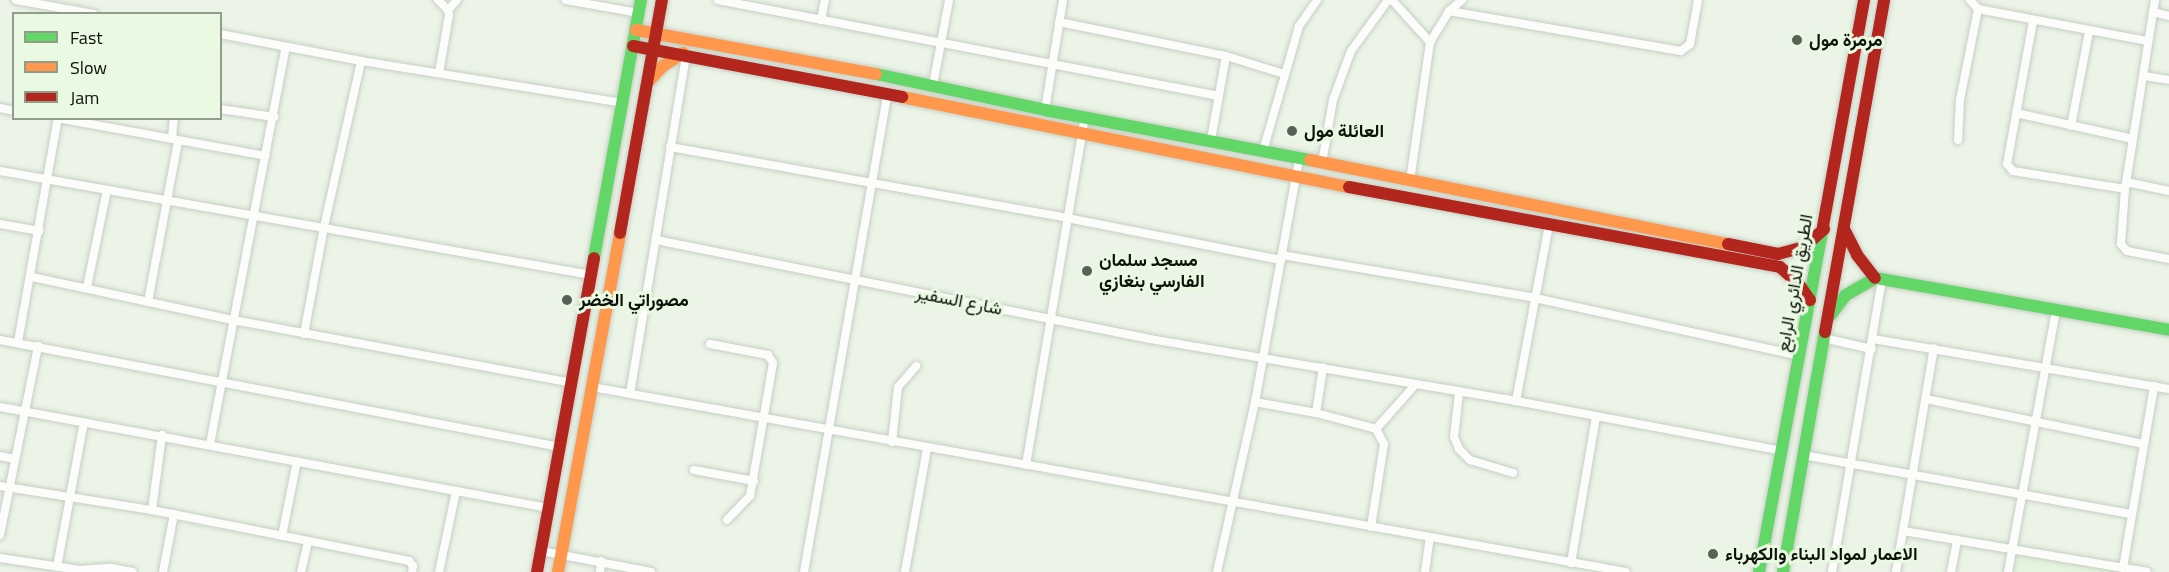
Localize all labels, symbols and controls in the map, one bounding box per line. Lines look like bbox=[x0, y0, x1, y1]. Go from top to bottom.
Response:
legend bbox=[12, 12, 222, 120]
text: Fast bbox=[70, 24, 103, 51]
place label: مرمرة مول bbox=[1809, 29, 1883, 51]
marker: مرمرة مول bbox=[1790, 33, 1804, 47]
text: Slow bbox=[70, 54, 107, 81]
text: Jam bbox=[70, 84, 99, 111]
place label: العائلة مول bbox=[1304, 120, 1384, 142]
marker: العائلة مول bbox=[1285, 124, 1299, 138]
street label: الطريق الدائري الرابع bbox=[1772, 212, 1818, 354]
place label: مسجد سلمان الفارسي بنغازي bbox=[1099, 250, 1205, 292]
marker: مسجد سلمان الفارسي بنغازي bbox=[1080, 264, 1094, 278]
street label: شارع السفير bbox=[914, 282, 1004, 320]
place label: مصوراتي الخضر bbox=[579, 289, 689, 311]
marker: مصوراتي الخضر bbox=[560, 293, 574, 307]
place label: الاعمار لمواد البناء والكهرباء bbox=[1725, 543, 1918, 565]
marker: الاعمار لمواد البناء والكهرباء bbox=[1706, 547, 1720, 561]

